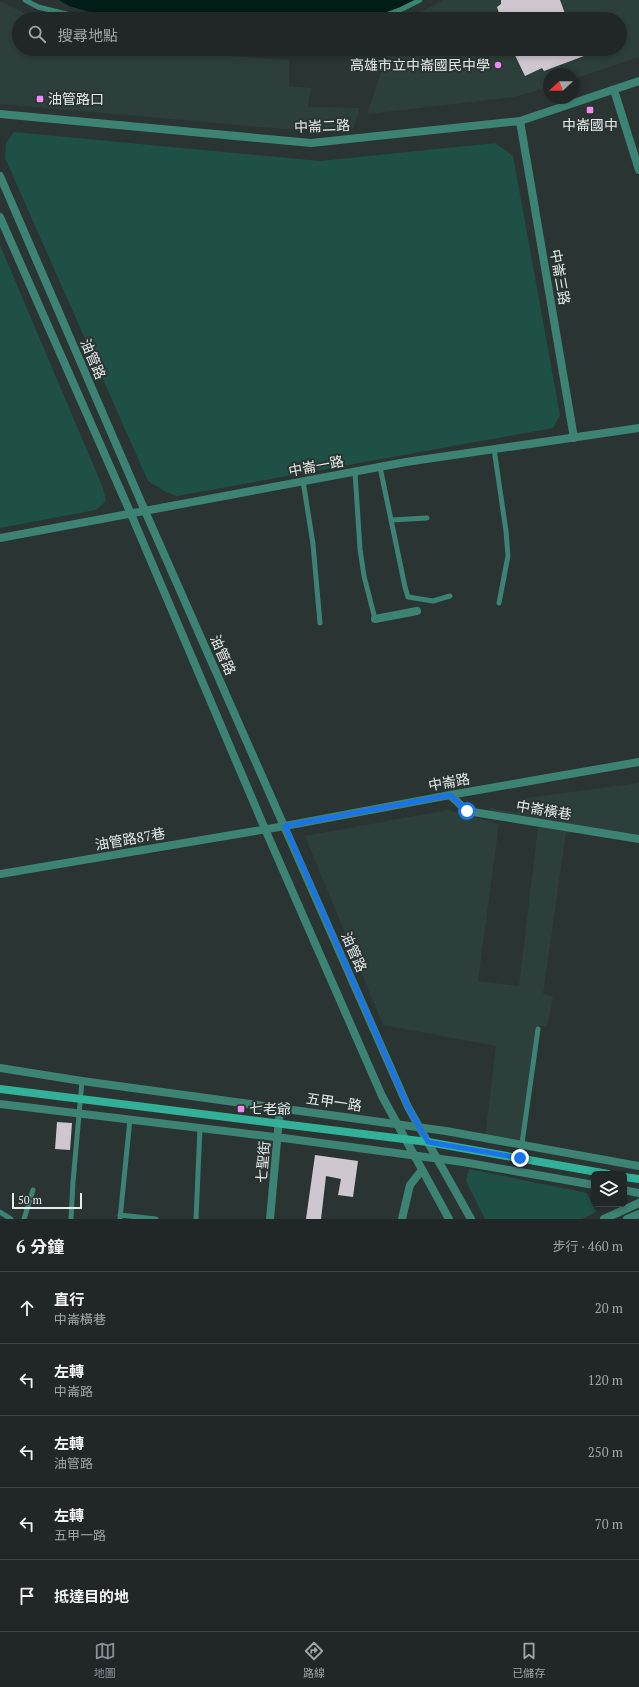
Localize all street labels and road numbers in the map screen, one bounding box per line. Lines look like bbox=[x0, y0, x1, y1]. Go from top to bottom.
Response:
street label: 中崙二路 bbox=[294, 115, 350, 136]
street label: 中崙三路 bbox=[546, 248, 575, 306]
street label: 油管路 bbox=[77, 336, 110, 382]
street label: 中崙一路 bbox=[287, 451, 345, 480]
street label: 油管路 bbox=[206, 632, 241, 678]
street label: 中崙路 bbox=[427, 769, 471, 795]
street label: 中崙橫巷 bbox=[515, 796, 573, 823]
street label: 油管路87巷 bbox=[93, 823, 166, 854]
street label: 油管路 bbox=[337, 929, 372, 975]
street label: 五甲一路 bbox=[305, 1088, 363, 1115]
street label: 七聖街 bbox=[251, 1140, 274, 1184]

